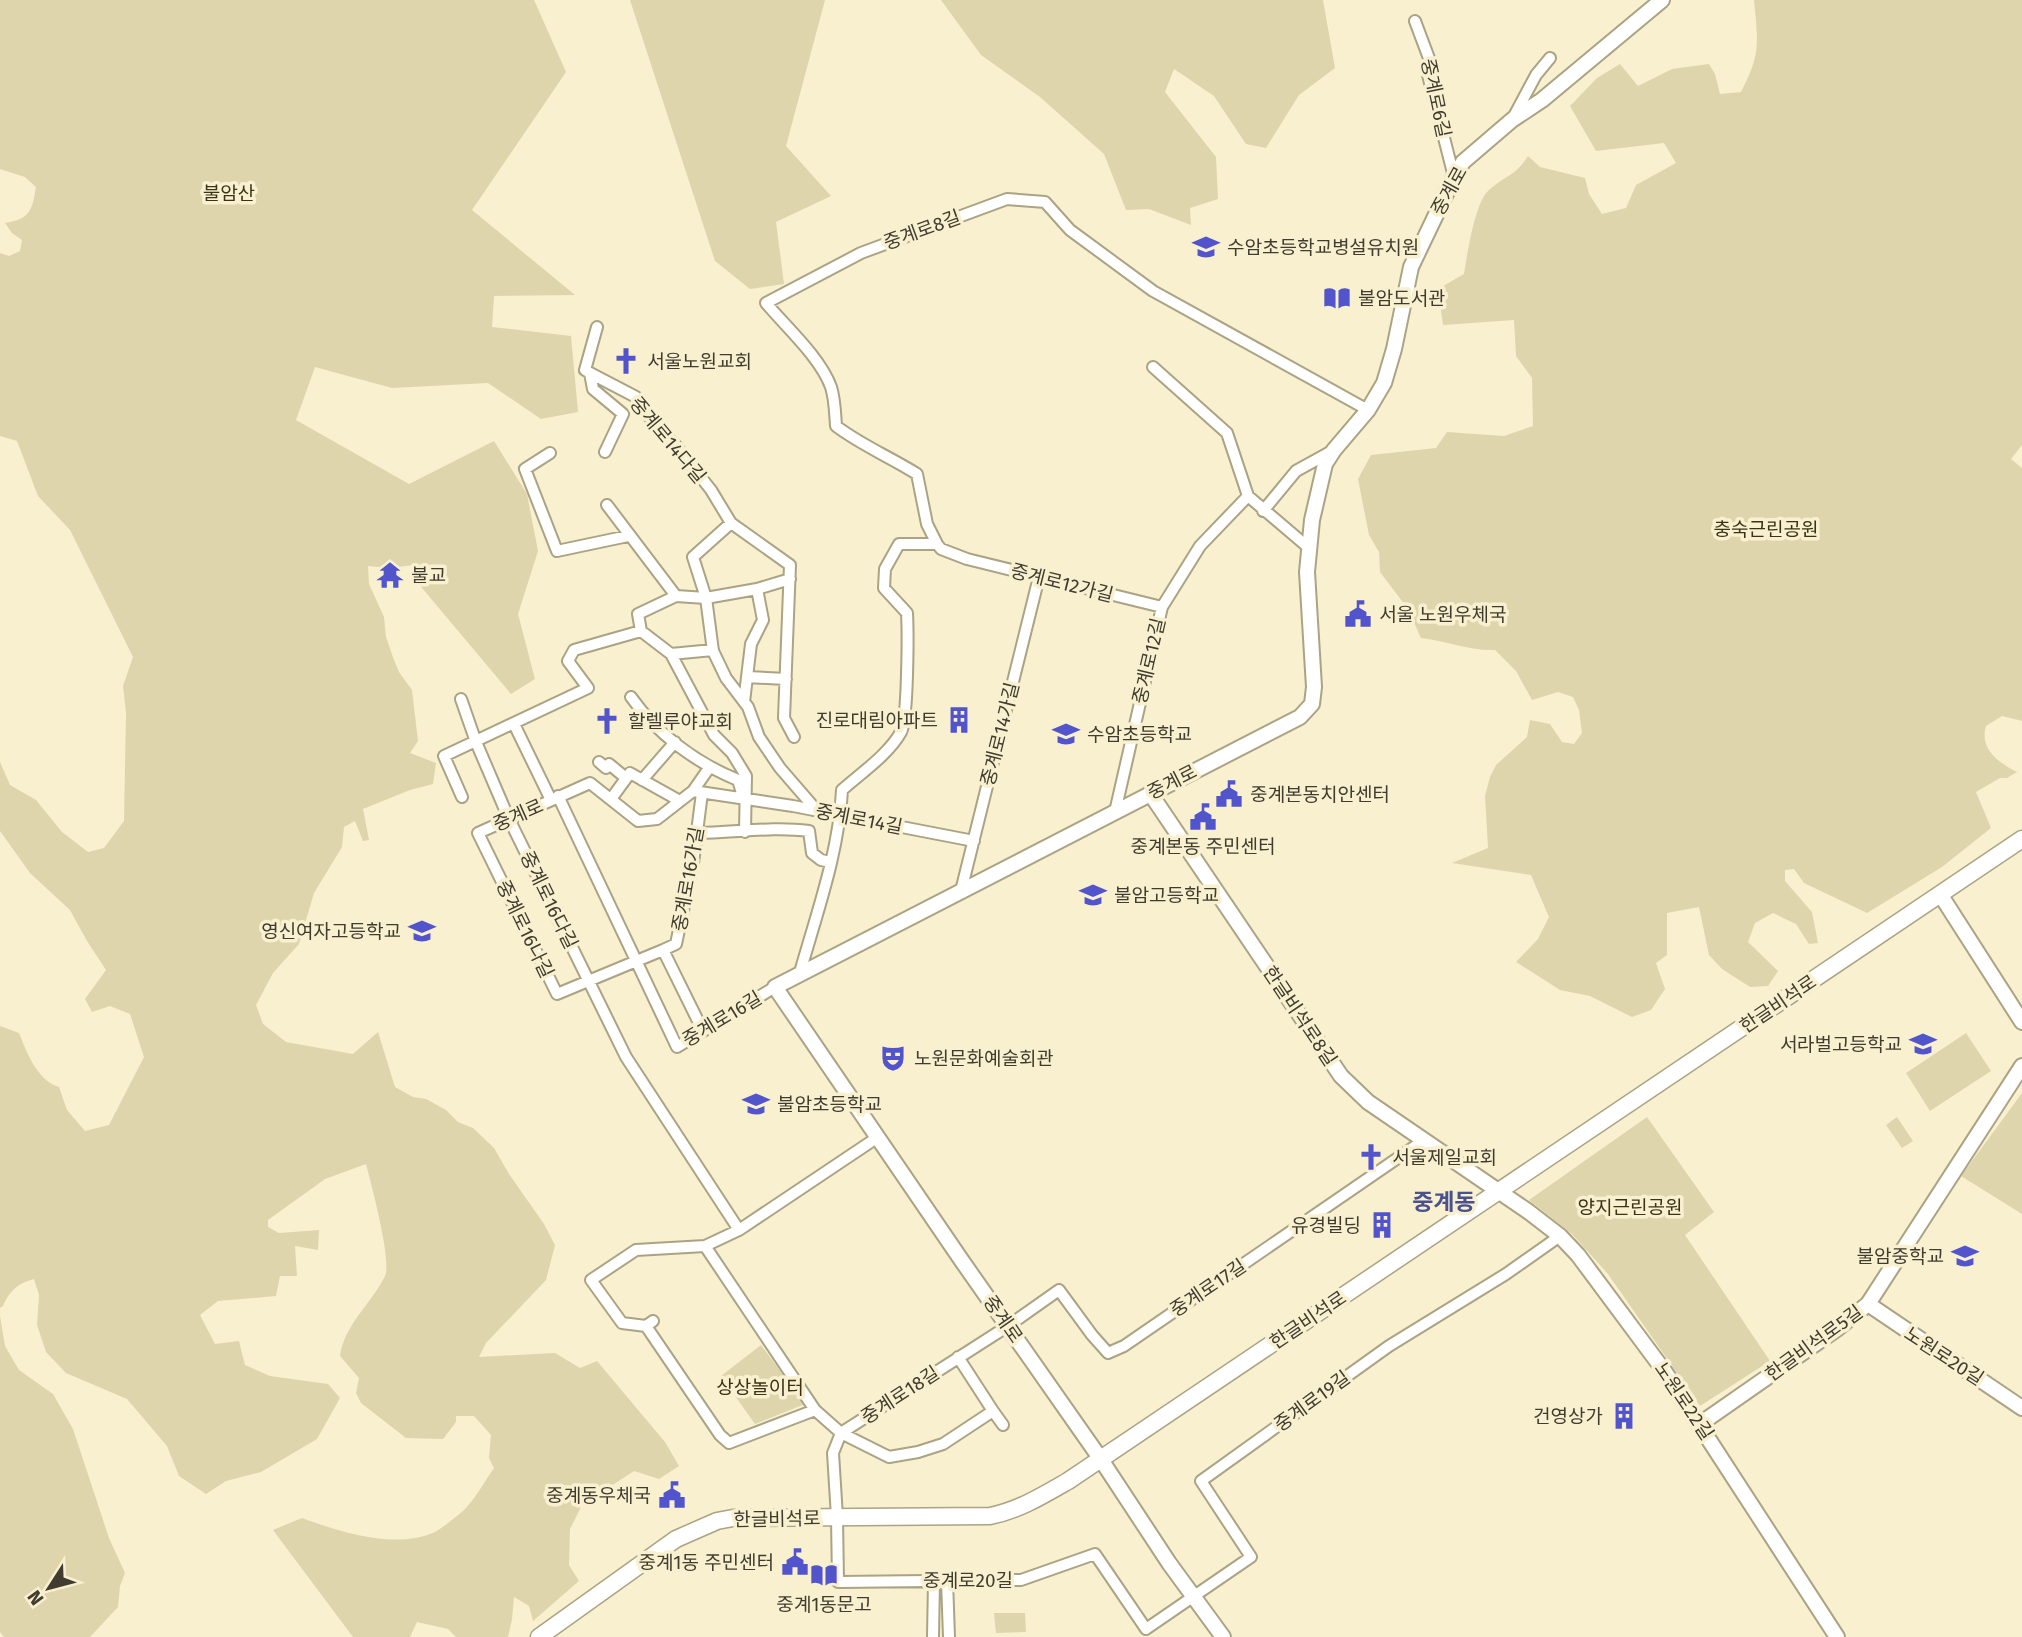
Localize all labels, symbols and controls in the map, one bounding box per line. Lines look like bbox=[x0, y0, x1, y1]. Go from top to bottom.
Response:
street label: 중계로6길 bbox=[1416, 56, 1456, 140]
street label: 중계로 bbox=[1426, 162, 1472, 220]
park label: 불암산 bbox=[203, 182, 255, 205]
street label: 중계로8길 bbox=[880, 205, 964, 255]
school or university icon: 수암초등학교병설유치원 bbox=[1191, 232, 1221, 262]
place label: 수암초등학교병설유치원 bbox=[1227, 236, 1419, 259]
library icon: 불암도서관 bbox=[1322, 283, 1352, 313]
place label: 불암도서관 bbox=[1358, 287, 1445, 310]
church icon: 서울노원교회 bbox=[611, 346, 641, 376]
place label: 서울노원교회 bbox=[647, 350, 752, 373]
street label: 중계로14다길 bbox=[625, 392, 711, 488]
park label: 충숙근린공원 bbox=[1714, 518, 1818, 541]
street label: 중계로12가길 bbox=[1008, 559, 1116, 607]
temple icon: 불교 bbox=[375, 560, 405, 590]
place label: 불교 bbox=[411, 564, 446, 587]
public building icon: 서울 노원우체국 bbox=[1343, 599, 1373, 629]
place label: 서울 노원우체국 bbox=[1379, 603, 1506, 626]
street label: 중계로12길 bbox=[1128, 616, 1170, 706]
street label: 중계로14가길 bbox=[976, 680, 1024, 788]
building icon: 진로대림아파트 bbox=[944, 705, 974, 735]
church icon: 할렐루야교회 bbox=[592, 706, 622, 736]
place label: 진로대림아파트 bbox=[816, 709, 938, 732]
place label: 할렐루야교회 bbox=[628, 710, 733, 733]
school or university icon: 수암초등학교 bbox=[1051, 719, 1081, 749]
place label: 수암초등학교 bbox=[1087, 723, 1192, 746]
street label: 중계로 bbox=[1143, 760, 1201, 804]
public building icon: 중계본동치안센터 bbox=[1214, 779, 1244, 809]
place label: 중계본동치안센터 bbox=[1250, 783, 1390, 806]
street label: 중계로 bbox=[489, 794, 547, 836]
street label: 중계로14길 bbox=[813, 799, 905, 839]
public building icon: 중계본동 주민센터 bbox=[1188, 802, 1218, 832]
street label: 중계로16가길 bbox=[667, 825, 709, 933]
place label: 중계본동 주민센터 bbox=[1131, 835, 1275, 858]
street label: 중계로16다길 bbox=[515, 847, 583, 953]
street label: 중계로16나길 bbox=[491, 876, 559, 982]
school or university icon: 불암고등학교 bbox=[1078, 880, 1108, 910]
place label: 불암고등학교 bbox=[1114, 884, 1219, 907]
school or university icon: 영신여자고등학교 bbox=[407, 916, 437, 946]
place label: 영신여자고등학교 bbox=[261, 920, 401, 943]
street label: 한글비석로8길 bbox=[1258, 962, 1342, 1070]
street label: 한글비석로 bbox=[1735, 970, 1821, 1038]
street label: 중계로16길 bbox=[678, 986, 766, 1052]
school or university icon: 서라벌고등학교 bbox=[1908, 1029, 1938, 1059]
place label: 서라벌고등학교 bbox=[1780, 1033, 1902, 1056]
theatre icon: 노원문화예술회관 bbox=[878, 1043, 908, 1073]
place label: 노원문화예술회관 bbox=[914, 1047, 1054, 1070]
school or university icon: 불암초등학교 bbox=[741, 1089, 771, 1119]
place label: 불암초등학교 bbox=[777, 1093, 882, 1116]
church icon: 서울제일교회 bbox=[1356, 1142, 1386, 1172]
place label: 서울제일교회 bbox=[1392, 1146, 1497, 1169]
district label: 중계동 bbox=[1412, 1188, 1476, 1216]
park label: 양지근린공원 bbox=[1578, 1196, 1682, 1219]
building icon: 유경빌딩 bbox=[1367, 1210, 1397, 1240]
place label: 유경빌딩 bbox=[1291, 1214, 1361, 1237]
school or university icon: 불암중학교 bbox=[1950, 1241, 1980, 1271]
place label: 불암중학교 bbox=[1857, 1245, 1944, 1268]
street label: 중계로17길 bbox=[1166, 1254, 1250, 1322]
street label: 한글비석로 bbox=[1265, 1286, 1351, 1354]
street label: 중계로 bbox=[979, 1291, 1027, 1347]
street label: 한글비석로5길 bbox=[1761, 1300, 1867, 1386]
street label: 노원로20길 bbox=[1900, 1322, 1988, 1390]
street label: 노원로22길 bbox=[1650, 1358, 1718, 1444]
street label: 중계로18길 bbox=[857, 1361, 943, 1429]
street label: 중계로19길 bbox=[1270, 1366, 1354, 1436]
park label: 상상놀이터 bbox=[716, 1376, 804, 1399]
building icon: 건영상가 bbox=[1609, 1401, 1639, 1431]
place label: 건영상가 bbox=[1533, 1405, 1603, 1428]
public building icon: 중계동우체국 bbox=[657, 1480, 687, 1510]
place label: 중계동우체국 bbox=[546, 1484, 651, 1507]
street label: 한글비석로 bbox=[733, 1507, 821, 1531]
public building icon: 중계1동 주민센터 bbox=[780, 1547, 810, 1577]
place label: 중계1동 주민센터 bbox=[638, 1551, 774, 1574]
north arrow bbox=[14, 1553, 84, 1623]
library icon: 중계1동문고 bbox=[809, 1560, 839, 1590]
street label: 중계로20길 bbox=[923, 1569, 1013, 1592]
text: N bbox=[23, 1586, 49, 1610]
place label: 중계1동문고 bbox=[776, 1593, 872, 1616]

